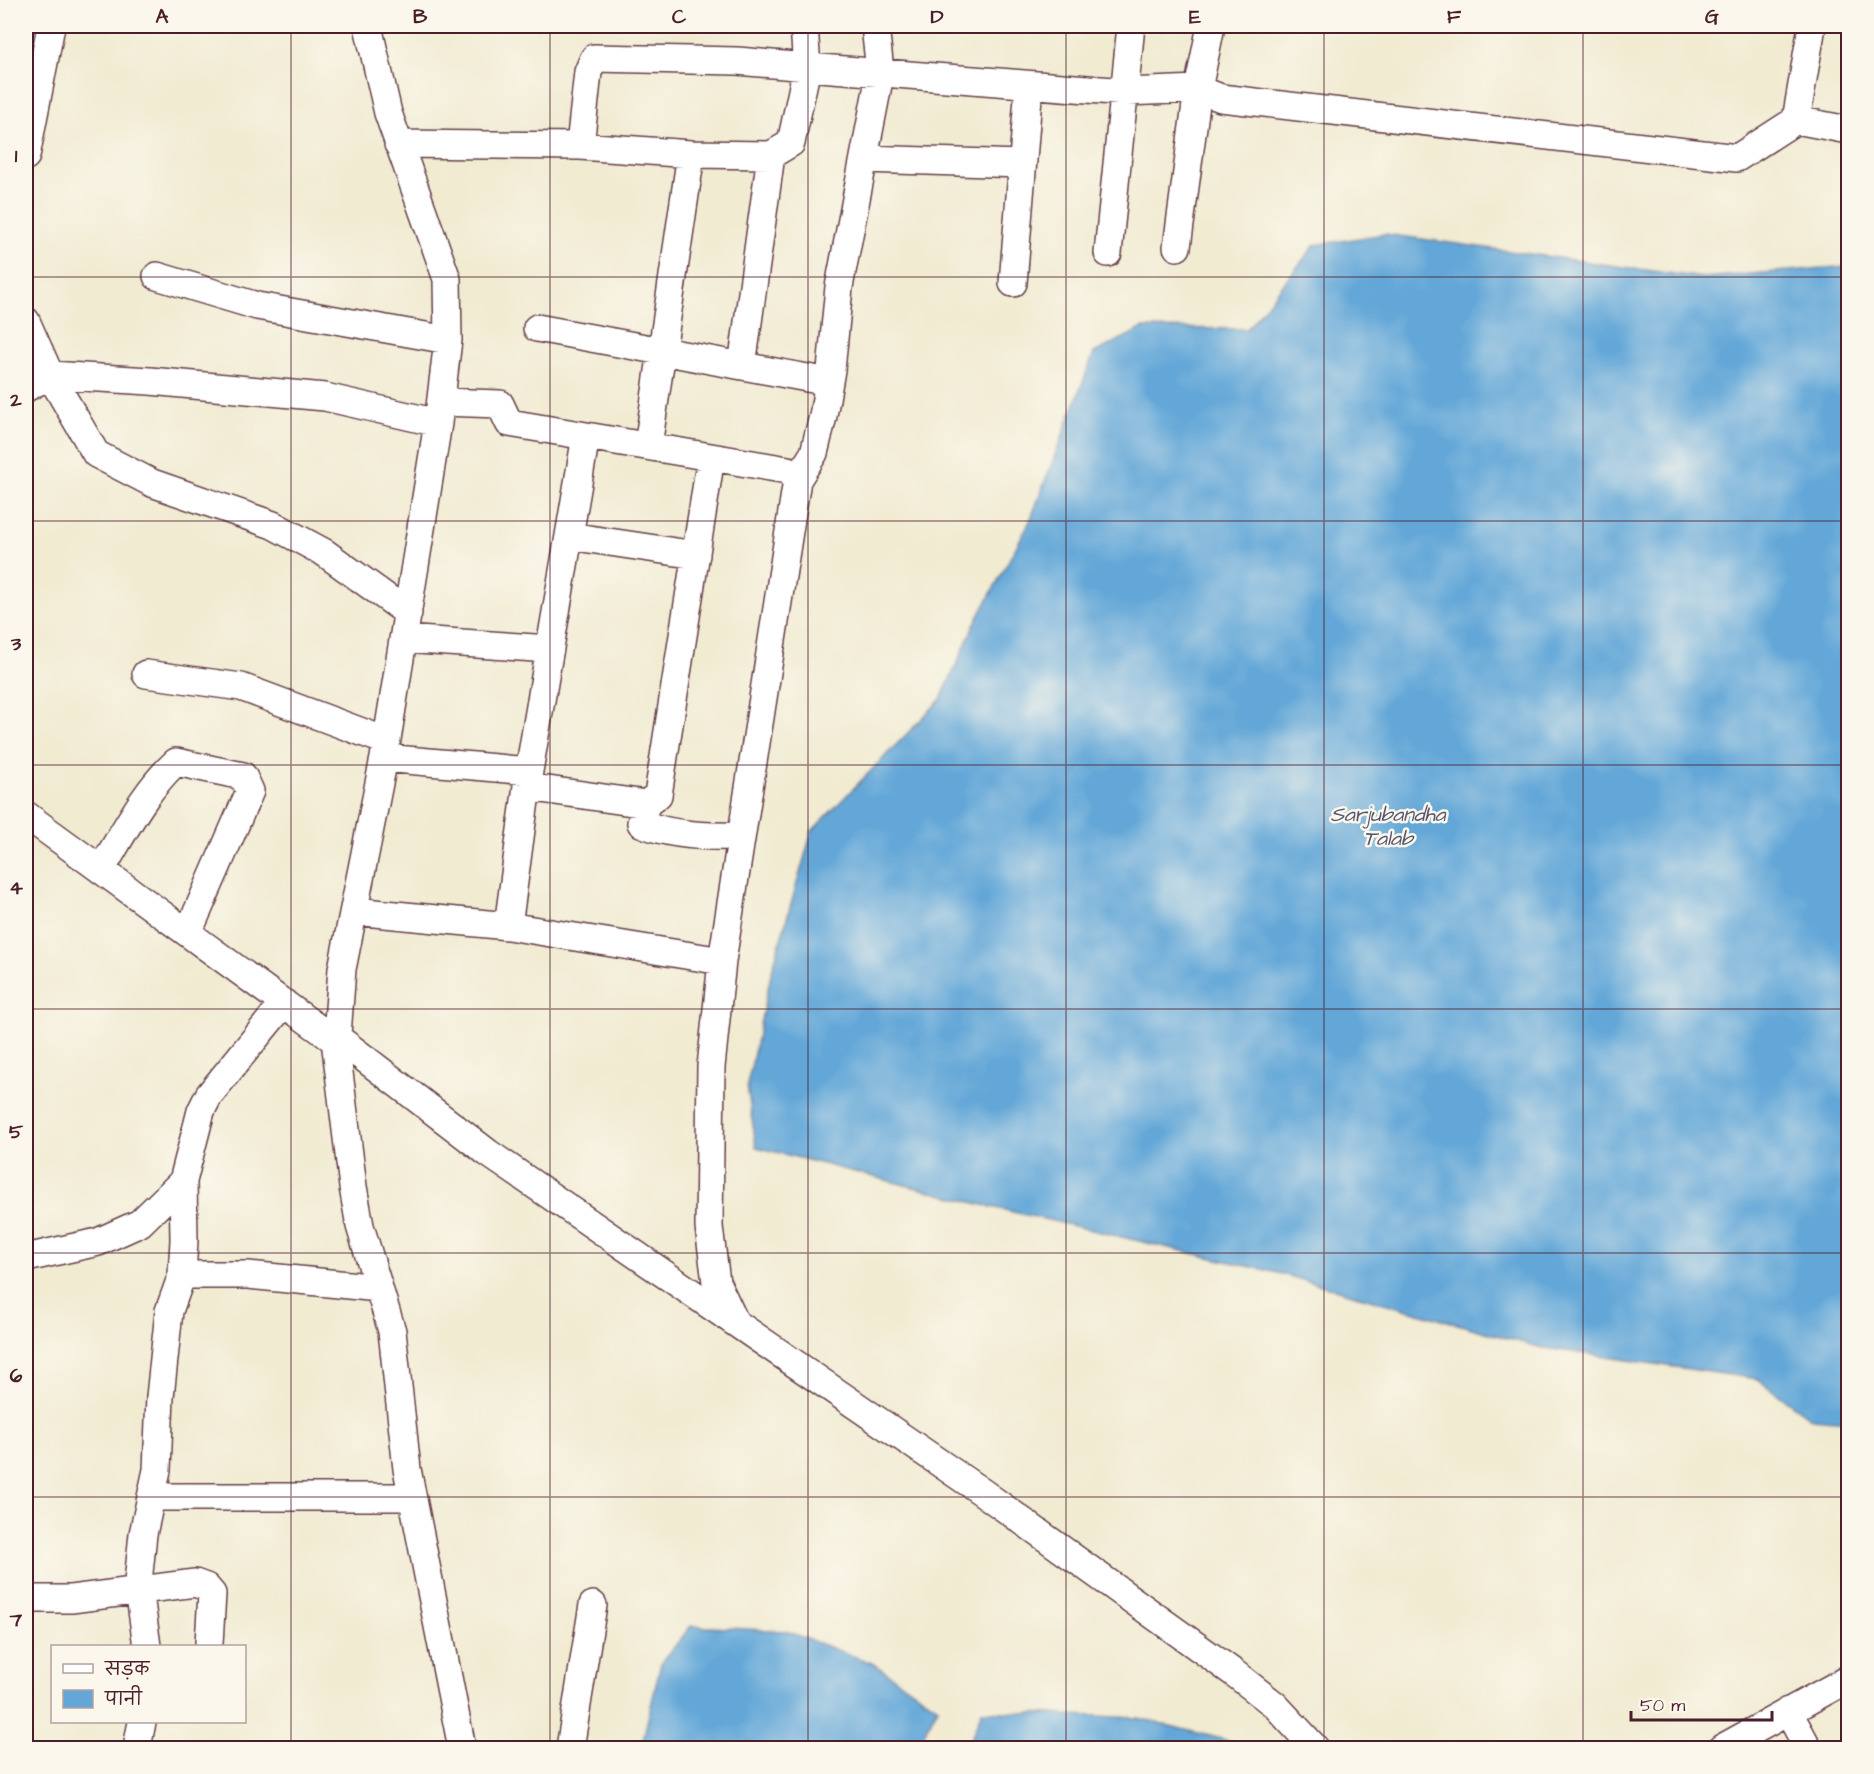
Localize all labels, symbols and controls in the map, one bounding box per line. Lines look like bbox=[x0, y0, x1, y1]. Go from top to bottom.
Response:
text: A bbox=[156, 3, 169, 31]
text: B bbox=[413, 3, 428, 31]
text: C bbox=[672, 3, 687, 31]
text: D bbox=[931, 3, 944, 31]
text: E bbox=[1189, 3, 1201, 31]
text: F bbox=[1447, 3, 1462, 31]
text: G bbox=[1705, 3, 1719, 31]
text: 1 bbox=[15, 142, 18, 170]
text: 2 bbox=[9, 386, 22, 414]
text: 3 bbox=[10, 630, 22, 658]
water label: Sarjubandha Talab bbox=[1331, 800, 1447, 853]
text: 4 bbox=[9, 874, 23, 902]
text: 5 bbox=[9, 1118, 24, 1146]
text: 6 bbox=[10, 1362, 23, 1390]
text: 7 bbox=[9, 1606, 23, 1634]
legend bbox=[51, 1645, 246, 1723]
text: सड़क bbox=[104, 1657, 150, 1682]
scale bar bbox=[1631, 1684, 1772, 1722]
text: पानी bbox=[104, 1685, 143, 1712]
text: 50 m bbox=[1640, 1693, 1685, 1718]

